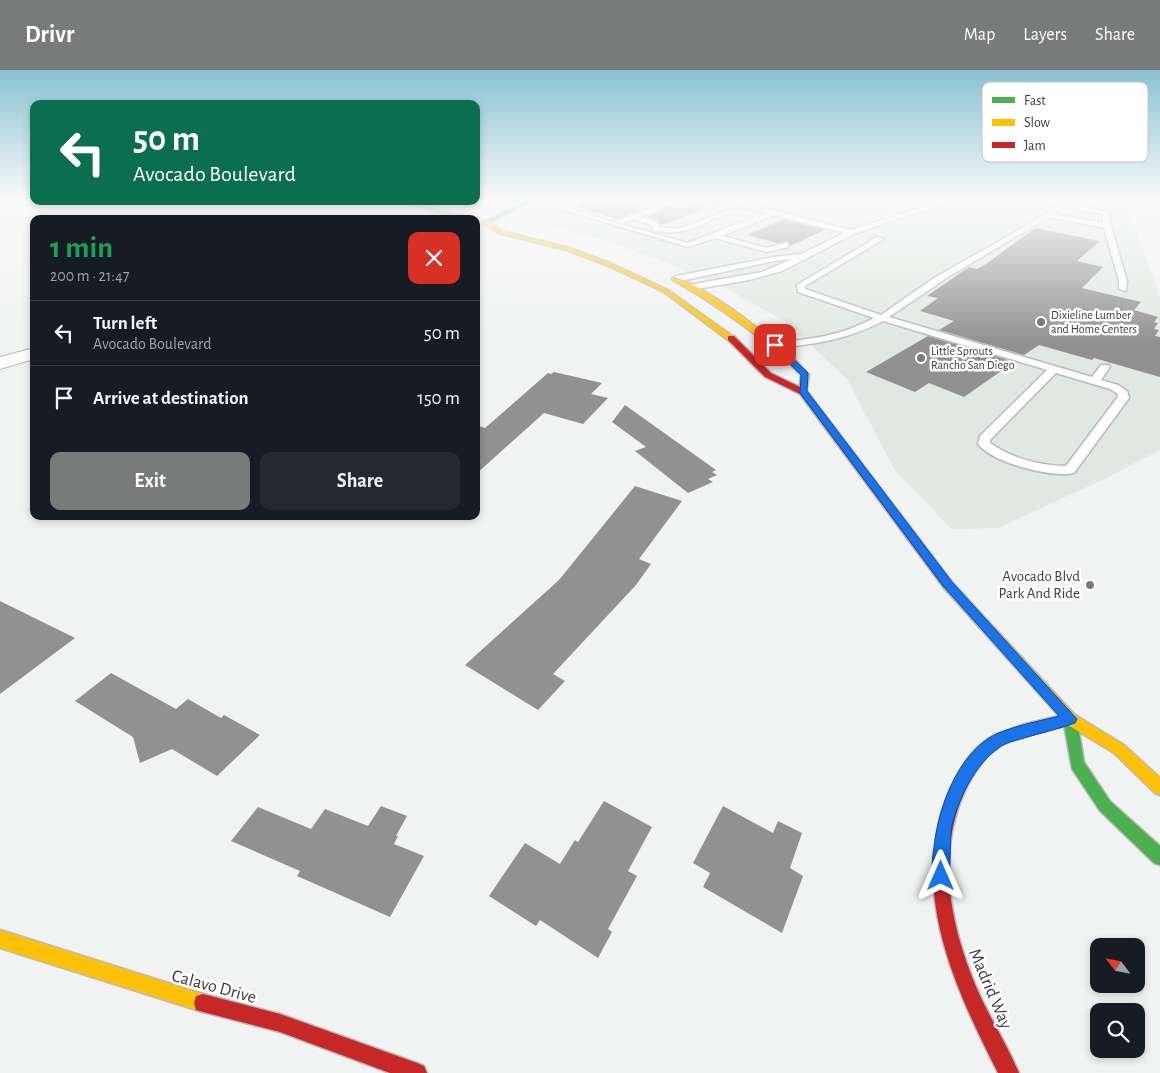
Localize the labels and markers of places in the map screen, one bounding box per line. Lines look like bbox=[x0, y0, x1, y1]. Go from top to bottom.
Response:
place label: Dixieline Lumber and Home Centers bbox=[1051, 309, 1137, 335]
marker: Dixieline Lumber and Home Centers bbox=[1035, 316, 1047, 328]
pin bbox=[754, 324, 796, 366]
place label: Little Sprouts Rancho San Diego bbox=[931, 345, 1015, 371]
marker: Little Sprouts Rancho San Diego bbox=[915, 352, 927, 364]
place label: Avocado Blvd Park And Ride bbox=[998, 569, 1080, 601]
marker: Avocado Blvd Park And Ride bbox=[1084, 579, 1096, 591]

